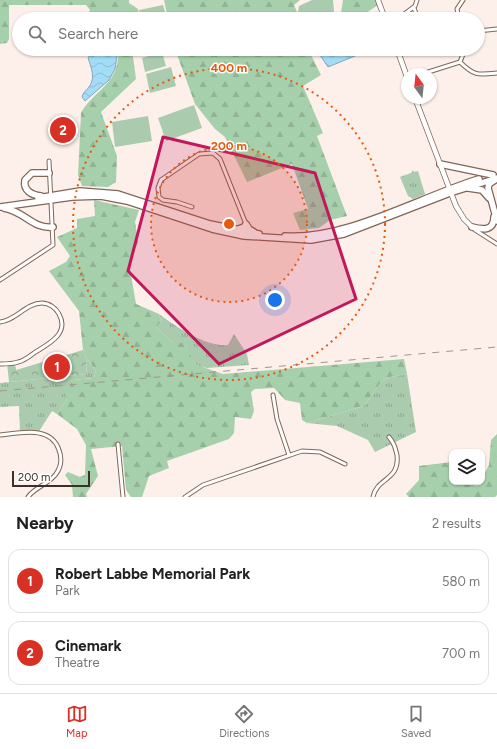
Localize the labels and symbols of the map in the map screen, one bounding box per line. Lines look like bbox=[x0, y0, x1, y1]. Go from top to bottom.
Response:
text: 400 m bbox=[211, 61, 247, 75]
north arrow bbox=[401, 68, 437, 104]
pin: 2 bbox=[50, 115, 76, 145]
text: 200 m bbox=[211, 139, 247, 153]
centre of rings bbox=[222, 217, 236, 231]
your location bbox=[265, 290, 285, 310]
pin: 1 bbox=[44, 352, 70, 382]
scale bar bbox=[12, 469, 90, 488]

